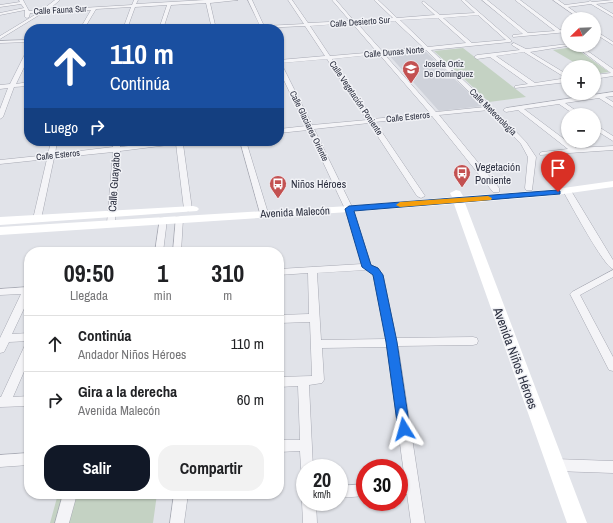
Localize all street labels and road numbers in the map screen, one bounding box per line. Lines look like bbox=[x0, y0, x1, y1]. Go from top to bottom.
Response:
street label: Calle Fauna Sur bbox=[33, 3, 87, 17]
street label: Calle Desierto Sur bbox=[330, 14, 391, 30]
street label: Calle Dunas Norte bbox=[363, 43, 425, 61]
street label: Calle Vegetación Poniente bbox=[327, 58, 385, 138]
street label: Calle Meteorología bbox=[467, 86, 519, 138]
street label: Calle Glaciares Oriente bbox=[287, 89, 331, 163]
street label: Calle Esteros bbox=[386, 109, 431, 125]
street label: Calle Esteros bbox=[36, 147, 81, 163]
street label: Calle Guayabo bbox=[105, 152, 123, 212]
street label: Avenida Malecón bbox=[259, 203, 330, 221]
street label: Avenida Niños Héroes bbox=[489, 304, 542, 411]

